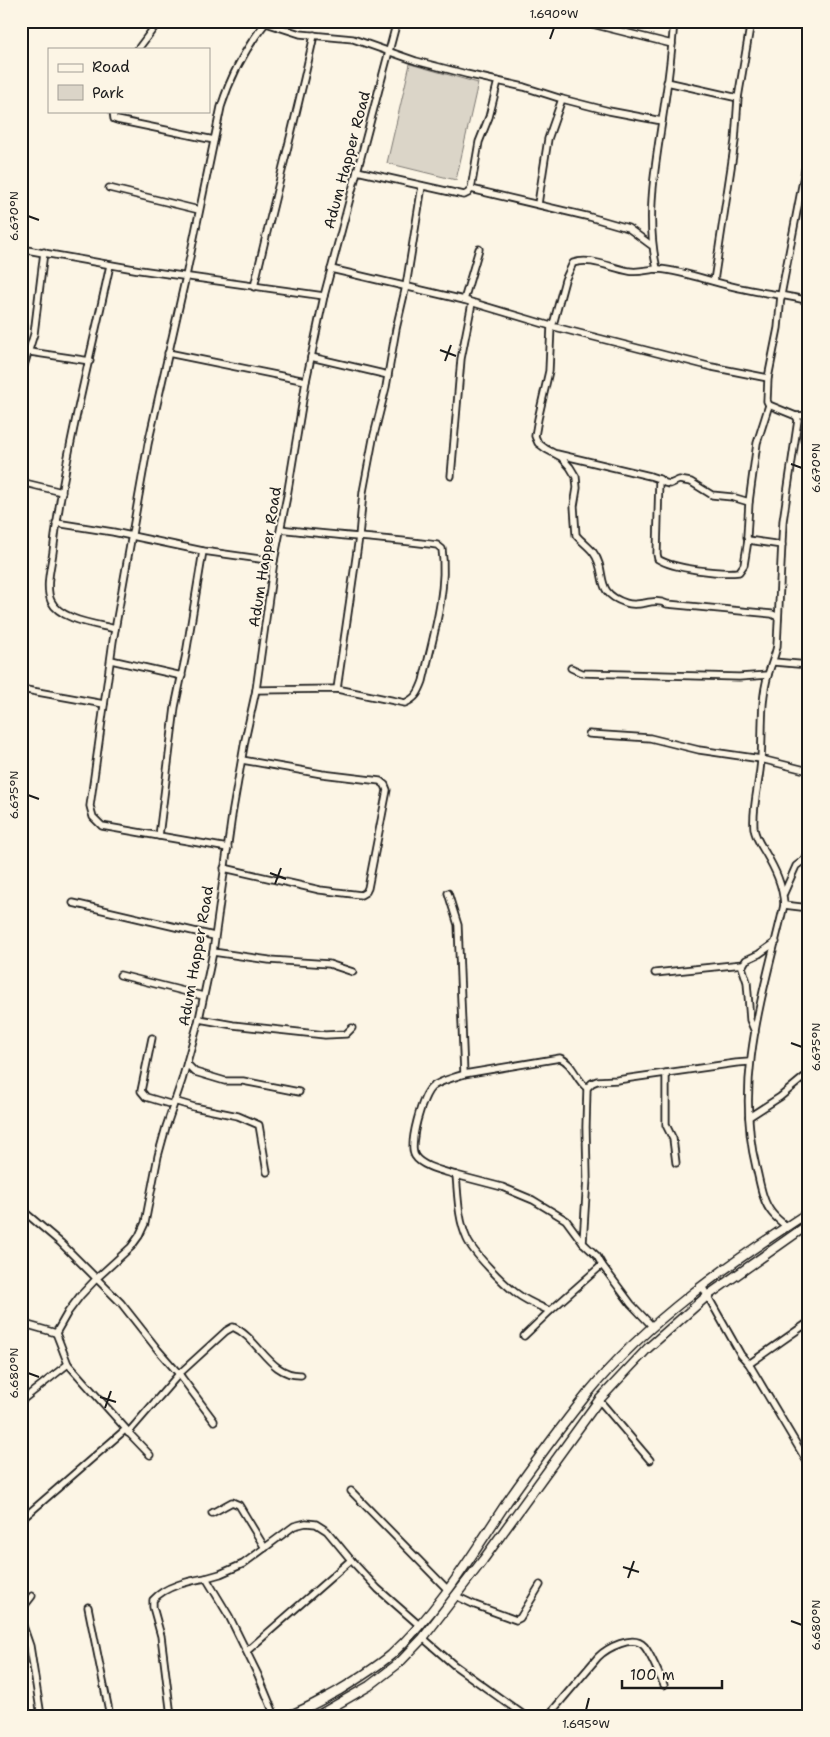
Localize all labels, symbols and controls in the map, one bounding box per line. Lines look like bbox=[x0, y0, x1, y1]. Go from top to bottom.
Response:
text: 1.690°W bbox=[529, 6, 579, 22]
legend bbox=[48, 48, 210, 112]
text: Road bbox=[92, 57, 130, 77]
text: Park bbox=[92, 83, 124, 103]
street label: Adum Happer Road bbox=[319, 88, 375, 231]
text: 6.670°N bbox=[6, 191, 22, 241]
text: 6.670°N bbox=[808, 443, 824, 493]
street label: Adum Happer Road bbox=[244, 485, 286, 629]
text: 6.675°N bbox=[6, 771, 22, 819]
street label: Adum Happer Road bbox=[174, 884, 218, 1028]
text: 6.675°N bbox=[808, 1023, 824, 1071]
text: 6.680°N bbox=[6, 1348, 22, 1398]
text: 6.680°N bbox=[808, 1600, 824, 1650]
scale bar bbox=[622, 1657, 722, 1689]
text: 100 m bbox=[630, 1665, 675, 1685]
text: 1.695°W bbox=[562, 1716, 610, 1732]

